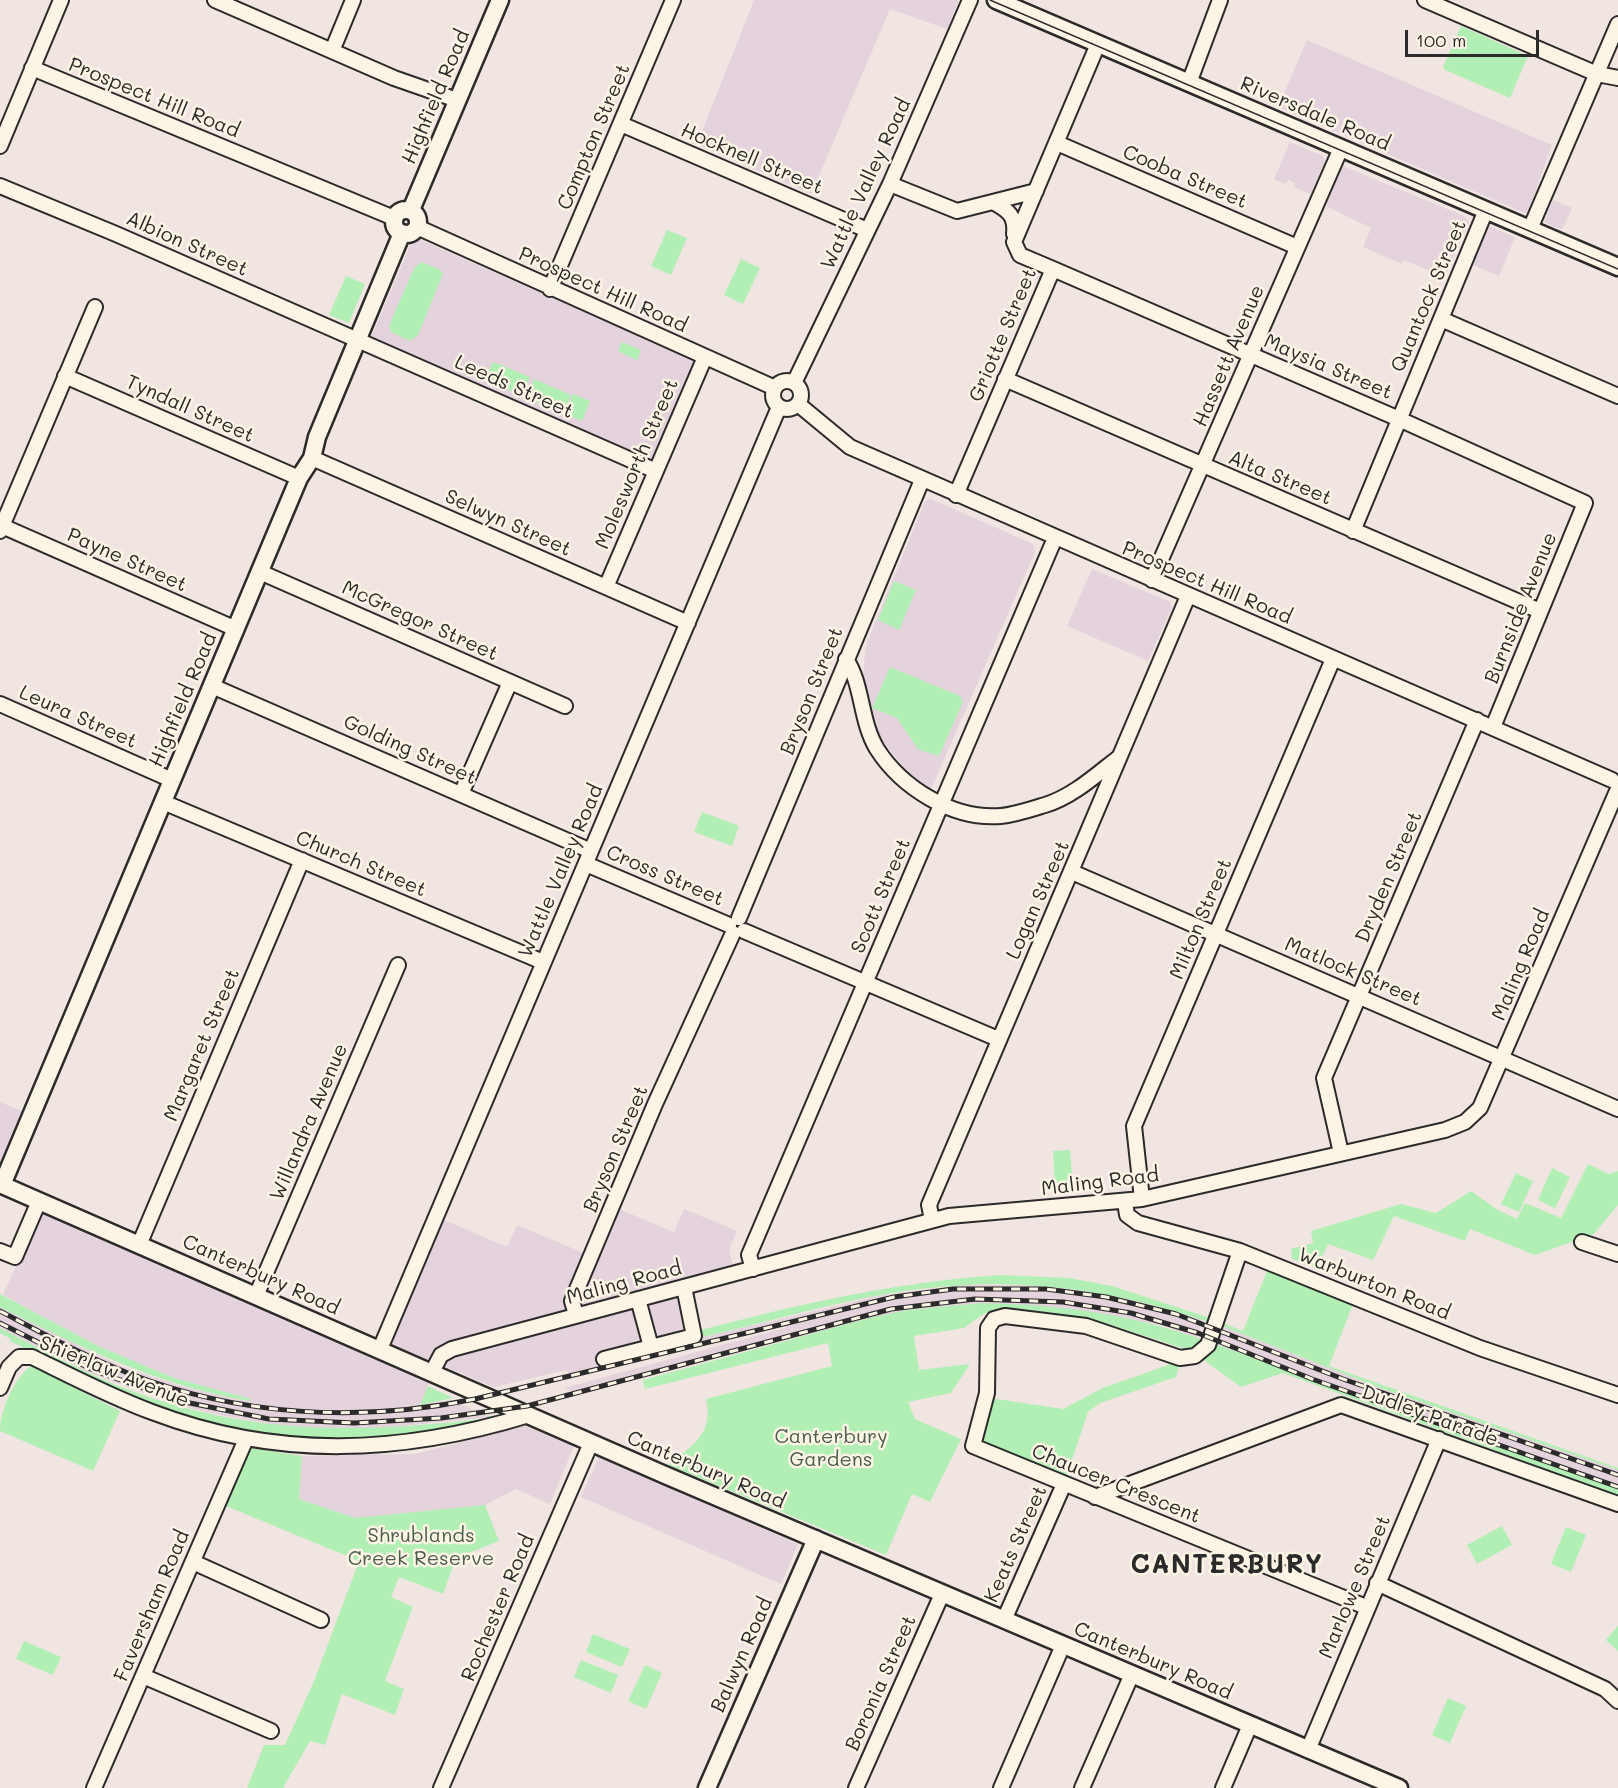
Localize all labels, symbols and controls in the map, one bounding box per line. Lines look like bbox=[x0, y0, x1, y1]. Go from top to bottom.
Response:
scale bar bbox=[1408, 18, 1542, 56]
street label: Highfield Road bbox=[397, 26, 475, 168]
text: 100 m bbox=[1416, 28, 1466, 52]
street label: Prospect Hill Road bbox=[65, 53, 243, 143]
street label: Compton Street bbox=[552, 60, 636, 214]
street label: Riversdale Road bbox=[1236, 72, 1394, 156]
street label: Wattle Valley Road bbox=[816, 95, 916, 273]
street label: Hocknell Street bbox=[677, 118, 827, 200]
street label: Cooba Street bbox=[1119, 140, 1251, 214]
street label: Albion Street bbox=[122, 206, 252, 282]
street label: Quantock Street bbox=[1386, 216, 1472, 376]
street label: Prospect Hill Road bbox=[515, 242, 691, 338]
street label: Griotte Street bbox=[964, 265, 1042, 405]
street label: Hassett Avenue bbox=[1188, 281, 1270, 431]
street label: Maysia Street bbox=[1260, 329, 1396, 405]
street label: Leeds Street bbox=[451, 350, 577, 424]
street label: Tyndall Street bbox=[122, 370, 258, 448]
street label: Molesworth Street bbox=[590, 375, 684, 553]
street label: Alta Street bbox=[1225, 445, 1335, 511]
street label: Selwyn Street bbox=[441, 484, 575, 562]
street label: Payne Street bbox=[63, 523, 191, 597]
street label: Burnside Avenue bbox=[1480, 529, 1562, 687]
street label: Prospect Hill Road bbox=[1118, 536, 1296, 630]
street label: McGregor Street bbox=[338, 576, 502, 666]
street label: Bryson Street bbox=[775, 624, 849, 758]
street label: Highfield Road bbox=[144, 629, 222, 771]
street label: Leura Street bbox=[15, 680, 141, 754]
street label: Golding Street bbox=[340, 710, 480, 790]
street label: Wattle Valley Road bbox=[514, 781, 608, 961]
street label: Dryden Street bbox=[1351, 808, 1427, 946]
street label: Church Street bbox=[292, 826, 430, 902]
street label: Scott Street bbox=[846, 835, 916, 957]
street label: Logan Street bbox=[1001, 837, 1075, 963]
street label: Cross Street bbox=[602, 840, 728, 912]
street label: Milton Street bbox=[1165, 855, 1237, 983]
street label: Maling Road bbox=[1487, 906, 1555, 1024]
street label: Matlock Street bbox=[1281, 932, 1425, 1012]
street label: Margaret Street bbox=[159, 965, 245, 1125]
street label: Willandra Avenue bbox=[265, 1040, 353, 1204]
street label: Bryson Street bbox=[578, 1082, 654, 1216]
street label: Maling Road bbox=[1040, 1163, 1160, 1201]
street label: Canterbury Road bbox=[179, 1230, 343, 1320]
street label: Warburton Road bbox=[1295, 1243, 1453, 1325]
street label: Maling Road bbox=[564, 1256, 684, 1310]
street label: Shierlaw Avenue bbox=[35, 1331, 193, 1413]
street label: Dudley Parade bbox=[1358, 1380, 1502, 1452]
park label: Canterbury Gardens bbox=[774, 1425, 888, 1472]
street label: Canterbury Road bbox=[623, 1426, 789, 1514]
street label: Chaucer Crescent bbox=[1028, 1439, 1204, 1529]
street label: Keats Street bbox=[980, 1482, 1052, 1606]
street label: Marlowe Street bbox=[1314, 1512, 1396, 1662]
park label: Shrublands Creek Reserve bbox=[348, 1524, 494, 1571]
street label: Faversham Road bbox=[109, 1527, 195, 1685]
street label: Rochester Road bbox=[456, 1531, 540, 1685]
district label: CANTERBURY bbox=[1131, 1549, 1323, 1581]
street label: Balwyn Road bbox=[706, 1594, 778, 1716]
street label: Boronia Street bbox=[840, 1611, 922, 1755]
street label: Canterbury Road bbox=[1070, 1617, 1236, 1705]

